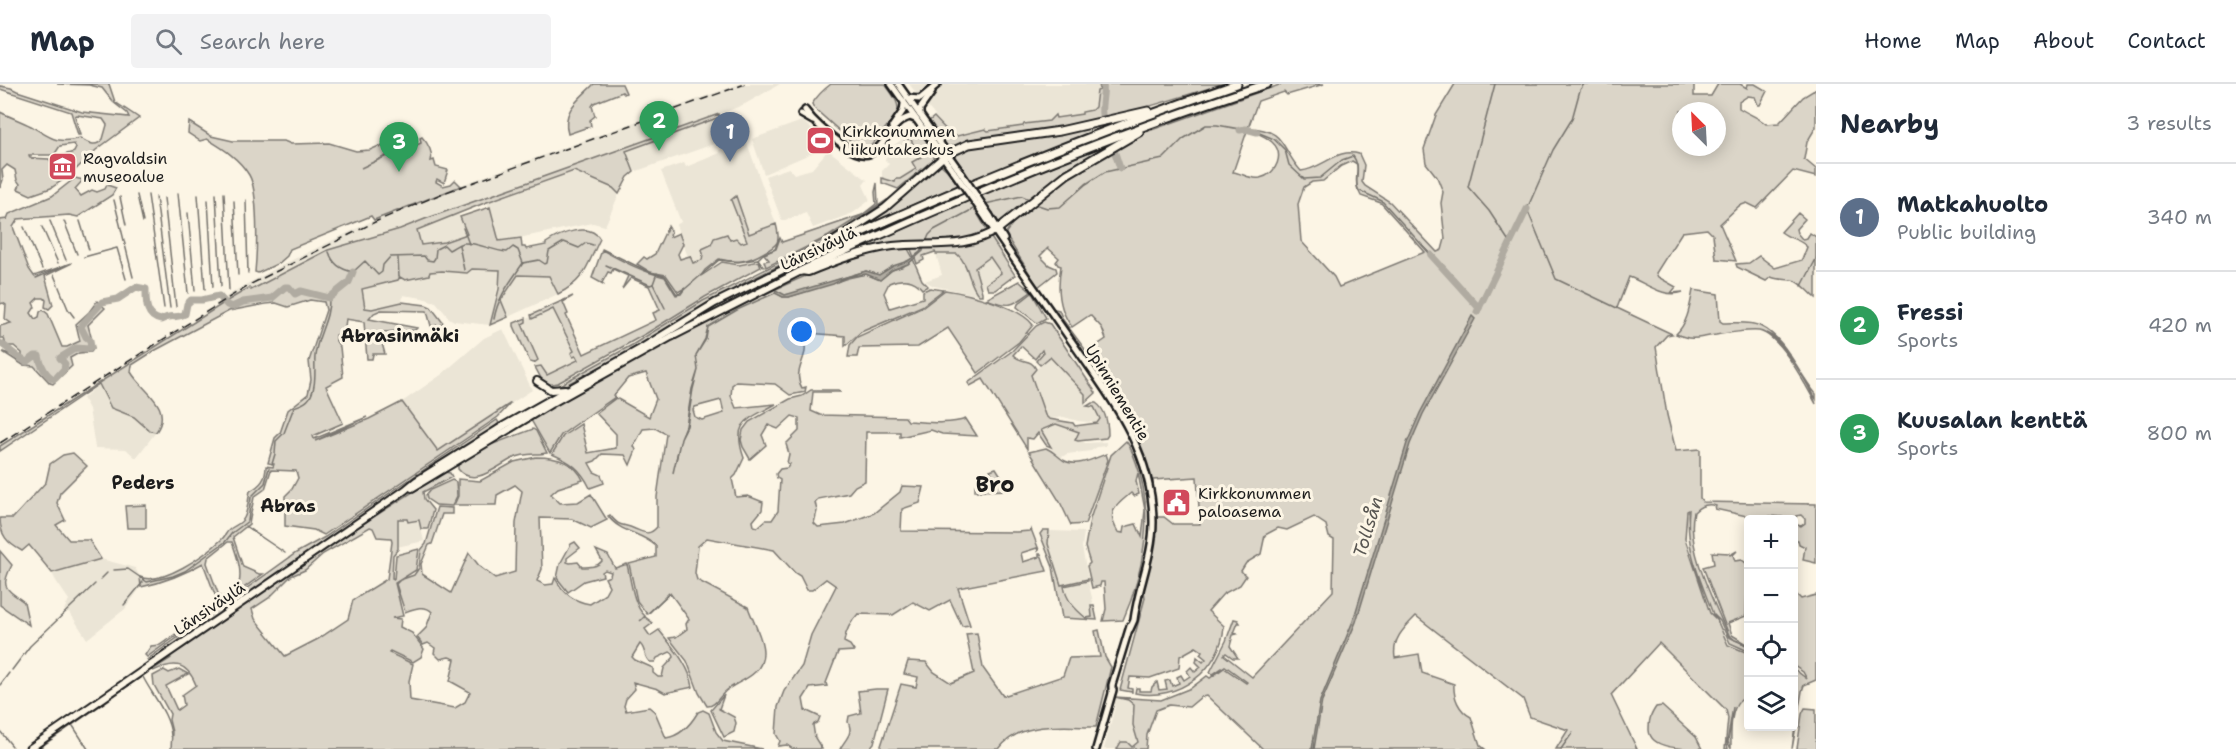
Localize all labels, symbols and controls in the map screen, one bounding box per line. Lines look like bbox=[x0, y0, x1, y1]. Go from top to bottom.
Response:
search box bbox=[131, 14, 551, 68]
text: Map bbox=[30, 22, 95, 60]
icon: search bbox=[152, 25, 185, 58]
text: Search here bbox=[200, 27, 325, 56]
text: Home bbox=[1864, 27, 1922, 55]
text: Map bbox=[1955, 27, 2000, 55]
text: About bbox=[2033, 27, 2094, 55]
text: Contact bbox=[2127, 27, 2206, 55]
pin: 2 bbox=[640, 101, 678, 151]
north arrow bbox=[1672, 102, 1726, 156]
text: Nearby bbox=[1840, 106, 1939, 141]
text: 3 results bbox=[2126, 110, 2212, 136]
pin: 1 bbox=[710, 112, 750, 162]
place label: Kirkkonummen Liikuntakeskus bbox=[842, 121, 955, 160]
pin: 3 bbox=[380, 122, 418, 172]
sports icon: Kirkkonummen Liikuntakeskus bbox=[805, 124, 837, 156]
place label: Ragvaldsin museoalue bbox=[83, 148, 168, 187]
museum icon: Ragvaldsin museoalue bbox=[46, 151, 78, 183]
text: Matkahuolto bbox=[1897, 190, 2048, 219]
text: 1 bbox=[1855, 204, 1864, 230]
text: 340 m bbox=[2147, 204, 2212, 230]
text: Public building bbox=[1897, 219, 2036, 245]
street label: Länsiväylä bbox=[777, 222, 860, 275]
text: Fressi bbox=[1897, 298, 1963, 327]
text: 2 bbox=[1853, 312, 1867, 338]
text: 420 m bbox=[2148, 312, 2212, 338]
your location bbox=[787, 317, 816, 346]
district label: Abrasinmäki bbox=[341, 324, 459, 348]
text: Sports bbox=[1897, 327, 1958, 353]
street label: Upinniementie bbox=[1081, 340, 1155, 444]
text: Kuusalan kenttä bbox=[1897, 406, 2088, 435]
text: 3 bbox=[1853, 420, 1867, 446]
text: 800 m bbox=[2147, 420, 2212, 446]
text: Sports bbox=[1897, 435, 1958, 461]
district label: Bro bbox=[975, 470, 1015, 499]
district label: Peders bbox=[112, 471, 174, 495]
place label: Kirkkonummen paloasema bbox=[1198, 483, 1311, 522]
public building icon: Kirkkonummen paloasema bbox=[1161, 486, 1193, 518]
district label: Abras bbox=[260, 494, 316, 518]
water label: Tollsån bbox=[1347, 494, 1389, 560]
map controls bbox=[1744, 515, 1798, 731]
button: + bbox=[1744, 515, 1798, 569]
button: − bbox=[1744, 569, 1798, 623]
street label: Länsiväylä bbox=[169, 577, 249, 640]
button: locate bbox=[1744, 623, 1798, 677]
button: layers bbox=[1744, 677, 1798, 731]

